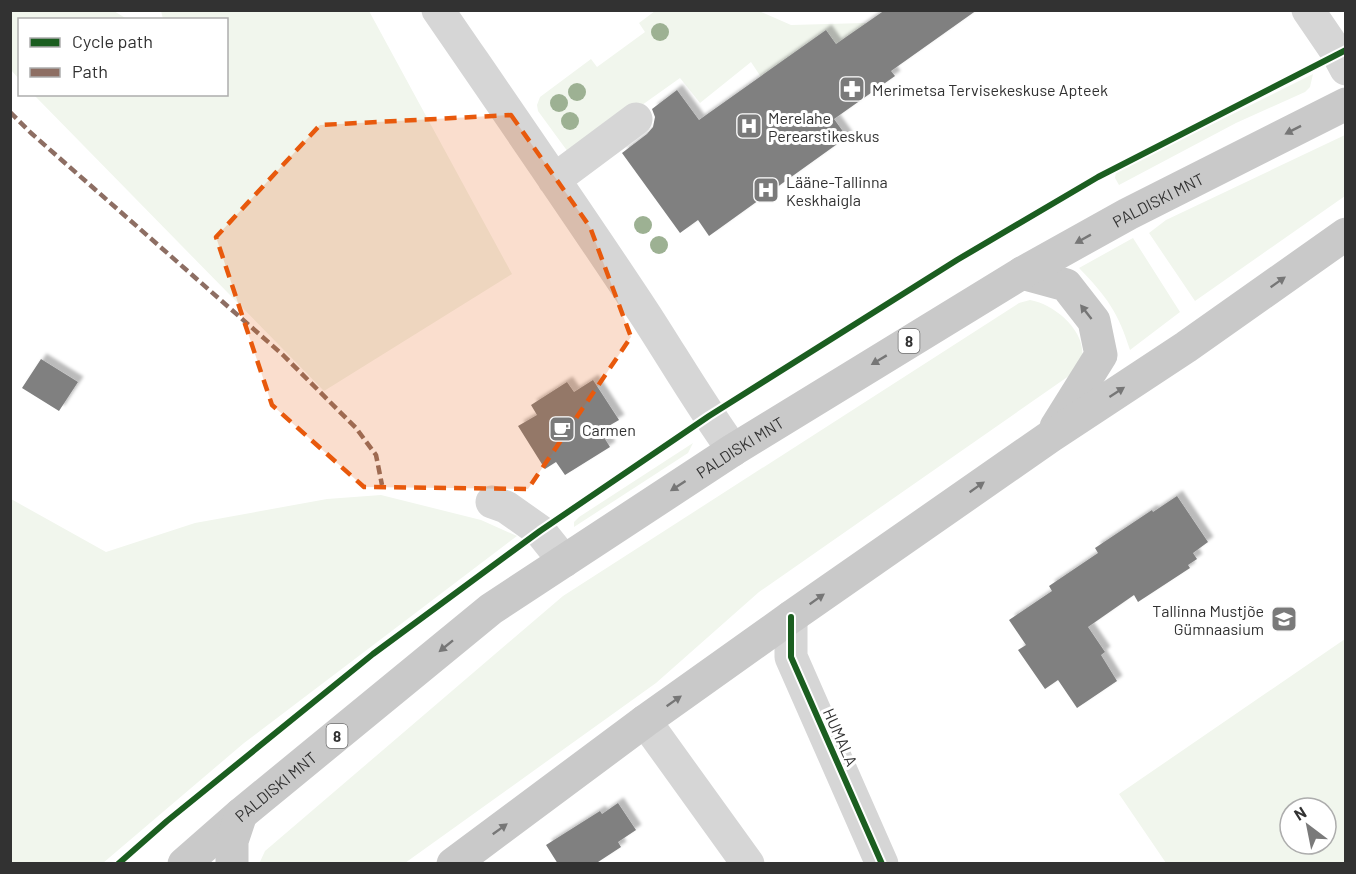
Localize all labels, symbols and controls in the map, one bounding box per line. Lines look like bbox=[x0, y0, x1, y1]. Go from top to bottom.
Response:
legend bbox=[18, 18, 228, 96]
text: Cycle path bbox=[72, 30, 153, 52]
text: Path bbox=[72, 60, 108, 82]
pharmacy icon: Merimetsa Tervisekeskuse Apteek bbox=[837, 74, 867, 104]
place label: Merimetsa Tervisekeskuse Apteek bbox=[872, 80, 1108, 99]
place label: Merelahe Perearstikeskus bbox=[768, 108, 880, 145]
hospital icon: Merelahe Perearstikeskus bbox=[734, 111, 764, 141]
one-way arrow bbox=[1285, 125, 1302, 135]
street label: PALDISKI MNT bbox=[1109, 168, 1206, 230]
place label: Lääne-Tallinna Keskhaigla bbox=[786, 172, 888, 209]
hospital icon: Lääne-Tallinna Keskhaigla bbox=[751, 175, 781, 205]
one-way arrow bbox=[1074, 234, 1091, 244]
one-way arrow bbox=[1269, 276, 1285, 288]
one-way arrow bbox=[1081, 304, 1093, 319]
road number: 8 bbox=[898, 329, 920, 353]
one-way arrow bbox=[871, 355, 887, 366]
one-way arrow bbox=[1109, 387, 1125, 398]
street label: PALDISKI MNT bbox=[692, 412, 787, 481]
cafe icon: Carmen bbox=[547, 414, 577, 444]
place label: Carmen bbox=[582, 420, 636, 439]
one-way arrow bbox=[671, 480, 687, 492]
one-way arrow bbox=[969, 481, 985, 493]
one-way arrow bbox=[809, 593, 825, 605]
place label: Tallinna Mustjõe Gümnaasium bbox=[1152, 601, 1264, 638]
school or university icon: Tallinna Mustjõe Gümnaasium bbox=[1269, 604, 1299, 634]
one-way arrow bbox=[438, 640, 454, 653]
one-way arrow bbox=[665, 695, 681, 707]
street label: HUMALA bbox=[820, 705, 862, 769]
road number: 8 bbox=[326, 724, 348, 748]
street label: PALDISKI MNT bbox=[230, 747, 320, 825]
north arrow bbox=[1278, 796, 1338, 856]
text: N bbox=[1290, 802, 1309, 824]
one-way arrow bbox=[492, 823, 507, 835]

